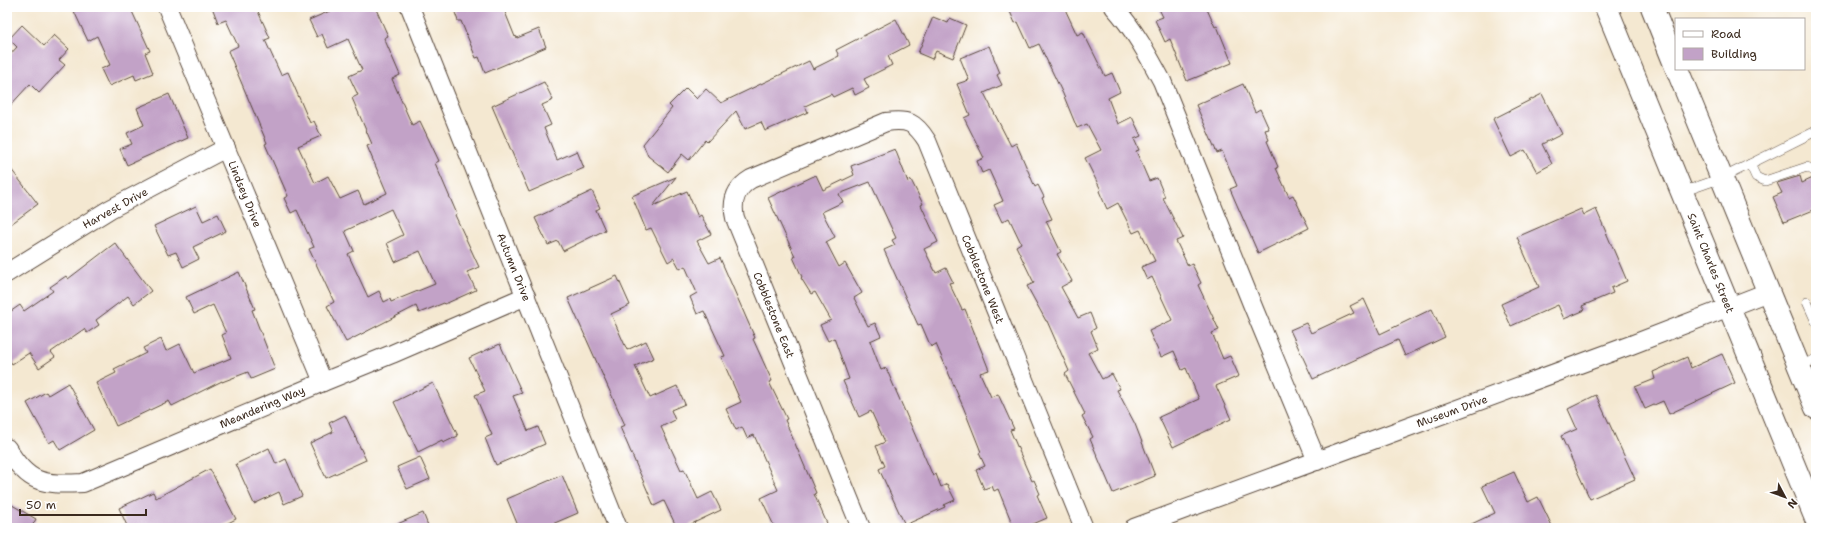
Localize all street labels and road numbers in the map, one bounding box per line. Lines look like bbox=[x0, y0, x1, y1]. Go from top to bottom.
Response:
street label: Lindsey Drive bbox=[224, 159, 265, 230]
street label: Harvest Drive bbox=[80, 184, 151, 233]
street label: Saint Charles Street bbox=[1684, 211, 1738, 316]
street label: Autumn Drive bbox=[493, 231, 534, 303]
street label: Cobblestone West bbox=[958, 233, 1007, 326]
street label: Cobblestone East bbox=[749, 270, 798, 361]
street label: Meandering Way bbox=[217, 383, 307, 432]
street label: Museum Drive bbox=[1415, 392, 1490, 431]

